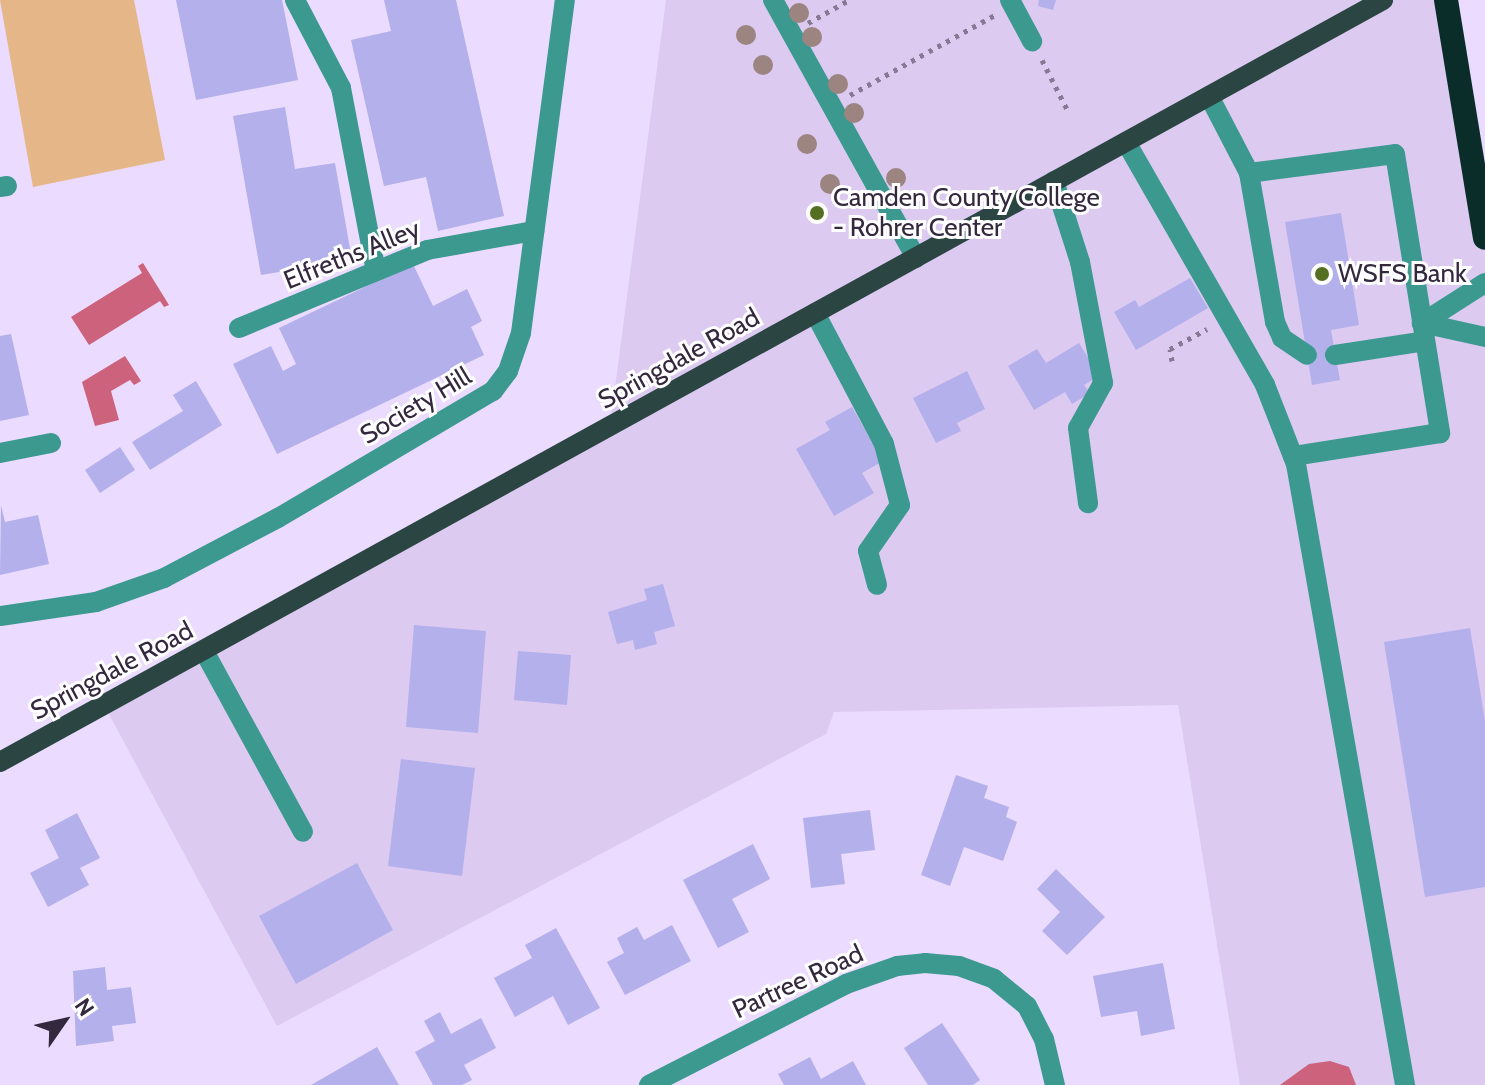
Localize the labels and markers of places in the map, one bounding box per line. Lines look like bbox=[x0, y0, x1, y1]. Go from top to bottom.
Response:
place label: Camden County College - Rohrer Center bbox=[833, 182, 1100, 244]
marker: Camden County College - Rohrer Center bbox=[808, 204, 826, 222]
place label: WSFS Bank bbox=[1338, 258, 1467, 290]
marker: WSFS Bank bbox=[1313, 265, 1331, 283]

